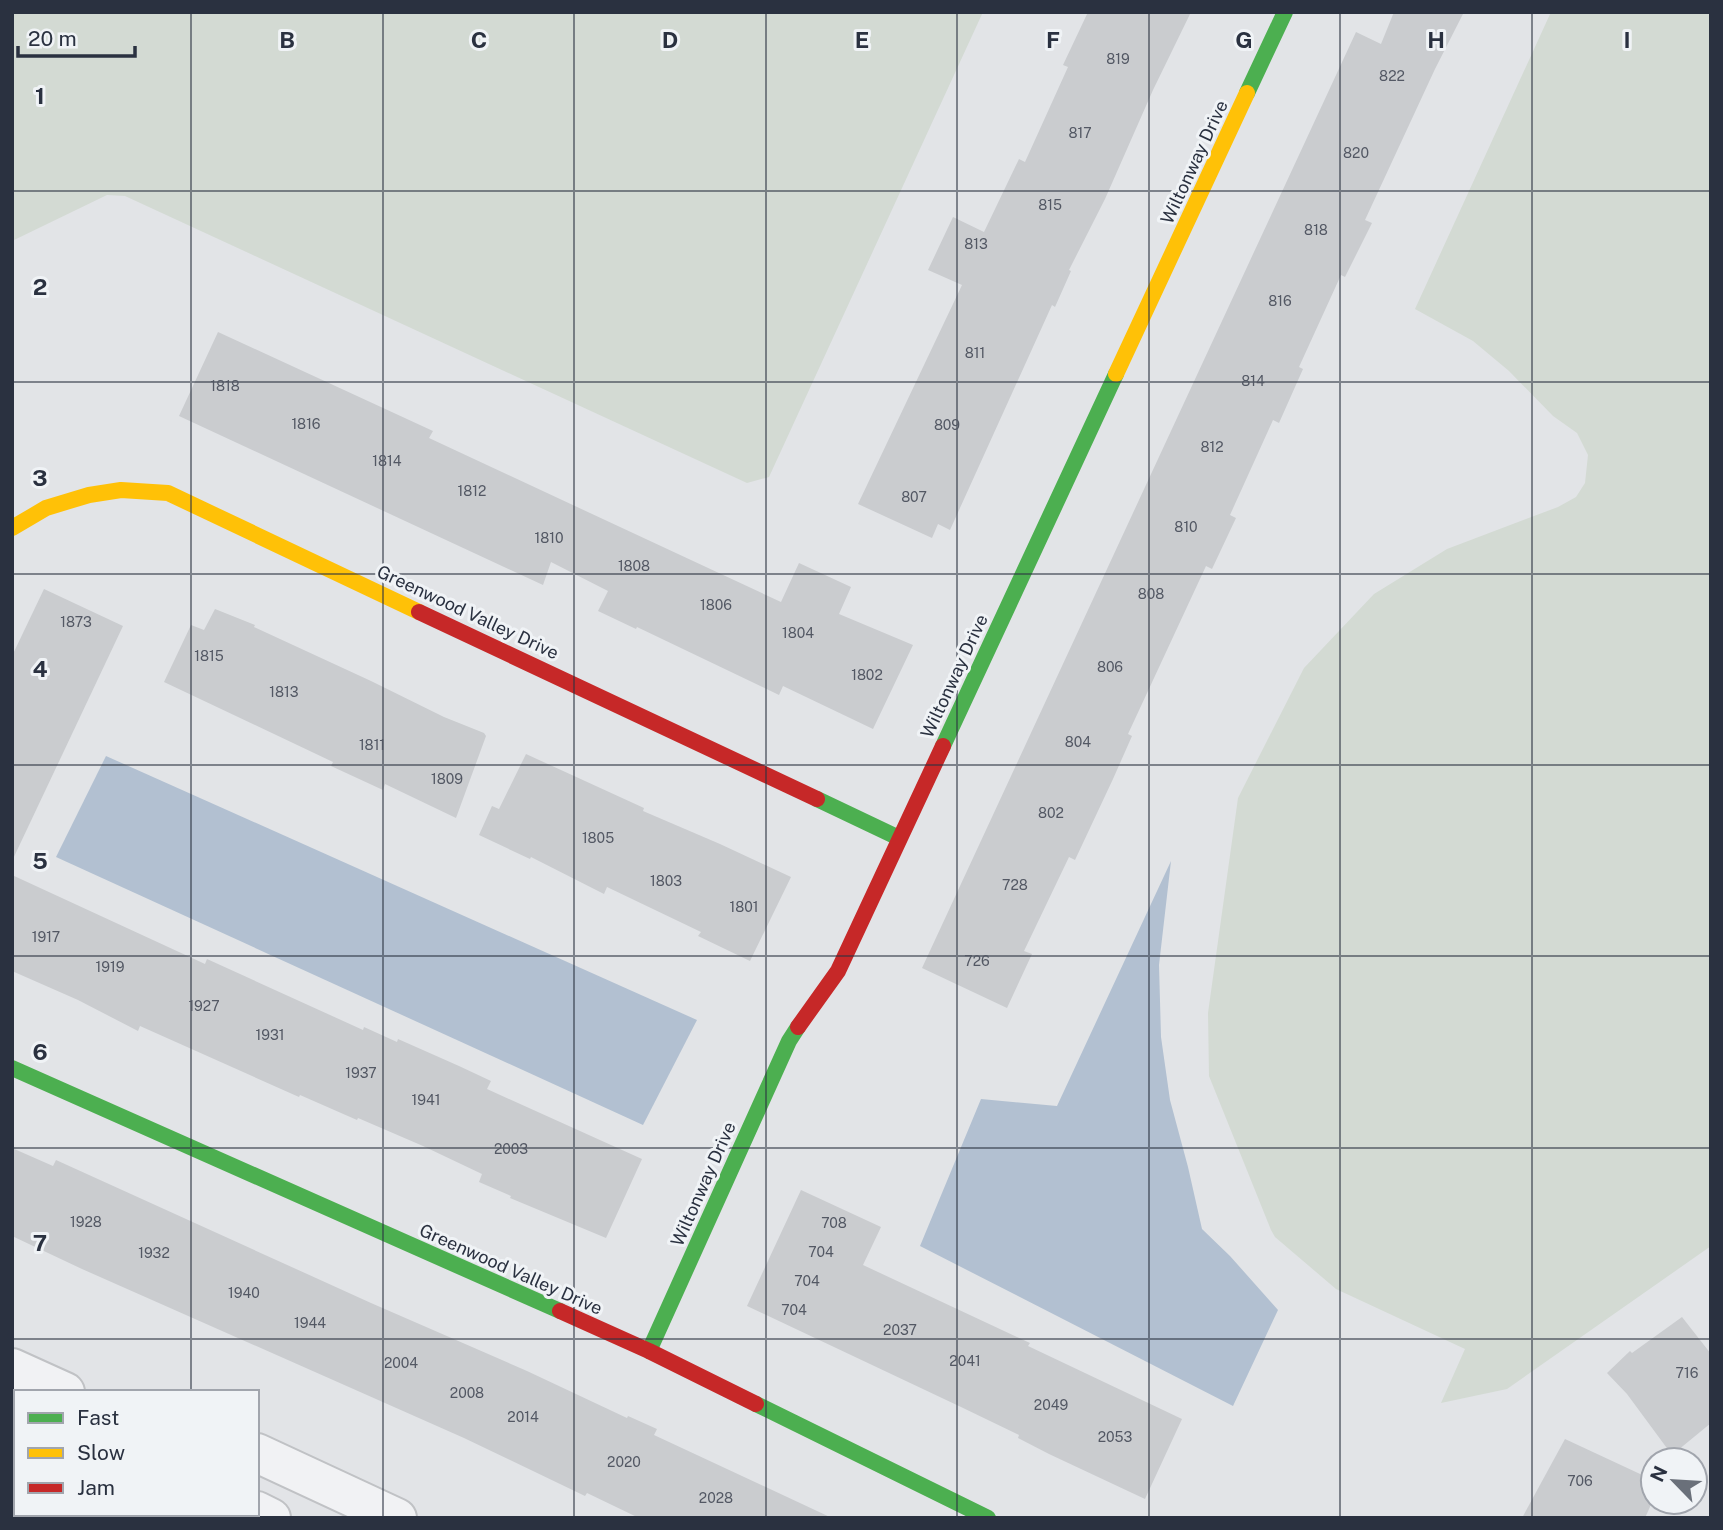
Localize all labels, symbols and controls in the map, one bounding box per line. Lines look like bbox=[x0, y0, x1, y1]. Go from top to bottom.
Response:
scale bar bbox=[18, 14, 135, 58]
text: 20 m bbox=[28, 26, 77, 51]
text: B bbox=[279, 26, 295, 53]
text: C bbox=[471, 26, 487, 53]
text: D bbox=[662, 26, 678, 53]
text: E bbox=[855, 26, 869, 53]
text: F bbox=[1046, 26, 1060, 53]
text: G bbox=[1235, 26, 1253, 53]
text: H bbox=[1427, 26, 1445, 53]
text: I bbox=[1623, 26, 1631, 53]
house number: 819 bbox=[1106, 51, 1130, 67]
house number: 822 bbox=[1379, 68, 1405, 84]
text: 1 bbox=[35, 82, 45, 109]
street label: Wiltonway Drive bbox=[1156, 97, 1232, 227]
house number: 817 bbox=[1068, 125, 1092, 141]
house number: 820 bbox=[1343, 145, 1369, 161]
house number: 815 bbox=[1038, 197, 1062, 213]
house number: 818 bbox=[1304, 222, 1328, 238]
house number: 813 bbox=[964, 236, 988, 252]
text: 2 bbox=[33, 273, 47, 300]
house number: 816 bbox=[1268, 293, 1292, 309]
house number: 811 bbox=[965, 345, 985, 361]
house number: 814 bbox=[1241, 373, 1265, 389]
house number: 1818 bbox=[210, 378, 240, 394]
house number: 1816 bbox=[291, 416, 321, 432]
house number: 809 bbox=[934, 417, 960, 433]
house number: 812 bbox=[1200, 439, 1224, 455]
house number: 1814 bbox=[372, 453, 402, 469]
text: 3 bbox=[32, 464, 48, 491]
house number: 1812 bbox=[458, 483, 486, 499]
house number: 807 bbox=[901, 489, 927, 505]
house number: 810 bbox=[1174, 519, 1198, 535]
house number: 1810 bbox=[534, 530, 564, 546]
house number: 1808 bbox=[618, 558, 650, 574]
street label: Greenwood Valley Drive bbox=[374, 561, 562, 663]
house number: 808 bbox=[1138, 586, 1164, 602]
house number: 1806 bbox=[700, 597, 732, 613]
street label: Wiltonway Drive bbox=[916, 611, 992, 741]
house number: 1873 bbox=[60, 614, 92, 630]
house number: 1804 bbox=[782, 625, 814, 641]
house number: 1815 bbox=[194, 648, 224, 664]
text: 4 bbox=[32, 655, 48, 682]
house number: 806 bbox=[1097, 659, 1123, 675]
house number: 1802 bbox=[851, 667, 883, 683]
house number: 1813 bbox=[269, 684, 299, 700]
house number: 804 bbox=[1065, 734, 1091, 750]
house number: 1811 bbox=[359, 737, 385, 753]
house number: 1809 bbox=[431, 771, 463, 787]
house number: 802 bbox=[1038, 805, 1064, 821]
house number: 1805 bbox=[582, 830, 614, 846]
text: 5 bbox=[32, 847, 48, 874]
house number: 1803 bbox=[650, 873, 682, 889]
house number: 728 bbox=[1002, 877, 1028, 893]
house number: 1801 bbox=[730, 899, 758, 915]
house number: 1917 bbox=[32, 929, 60, 945]
house number: 726 bbox=[964, 953, 990, 969]
house number: 1919 bbox=[96, 959, 125, 975]
house number: 1927 bbox=[188, 998, 220, 1014]
house number: 1931 bbox=[256, 1027, 284, 1043]
text: 6 bbox=[32, 1038, 48, 1065]
house number: 1937 bbox=[345, 1065, 377, 1081]
house number: 1941 bbox=[412, 1092, 440, 1108]
street label: Wiltonway Drive bbox=[666, 1119, 740, 1249]
house number: 2003 bbox=[494, 1141, 528, 1157]
house number: 1928 bbox=[70, 1214, 102, 1230]
house number: 708 bbox=[821, 1215, 847, 1231]
street label: Greenwood Valley Drive bbox=[416, 1219, 606, 1319]
text: 7 bbox=[33, 1229, 47, 1256]
house number: 704 bbox=[808, 1244, 834, 1260]
house number: 1932 bbox=[138, 1245, 170, 1261]
house number: 704 bbox=[794, 1273, 820, 1289]
house number: 1940 bbox=[228, 1285, 260, 1301]
house number: 704 bbox=[781, 1302, 807, 1318]
house number: 1944 bbox=[294, 1315, 326, 1331]
house number: 2037 bbox=[883, 1322, 917, 1338]
house number: 2041 bbox=[949, 1353, 981, 1369]
house number: 2004 bbox=[384, 1355, 418, 1371]
house number: 716 bbox=[1675, 1365, 1699, 1381]
house number: 2008 bbox=[450, 1385, 484, 1401]
legend bbox=[14, 1390, 259, 1516]
house number: 2049 bbox=[1034, 1397, 1068, 1413]
text: Fast bbox=[77, 1405, 119, 1430]
house number: 2014 bbox=[507, 1409, 539, 1425]
house number: 2053 bbox=[1098, 1429, 1133, 1445]
text: Slow bbox=[77, 1440, 125, 1465]
north arrow bbox=[1639, 1446, 1709, 1516]
house number: 2020 bbox=[607, 1454, 641, 1470]
text: N bbox=[1645, 1462, 1672, 1485]
house number: 706 bbox=[1567, 1473, 1593, 1489]
text: Jam bbox=[77, 1475, 115, 1500]
house number: 2028 bbox=[699, 1490, 733, 1506]

